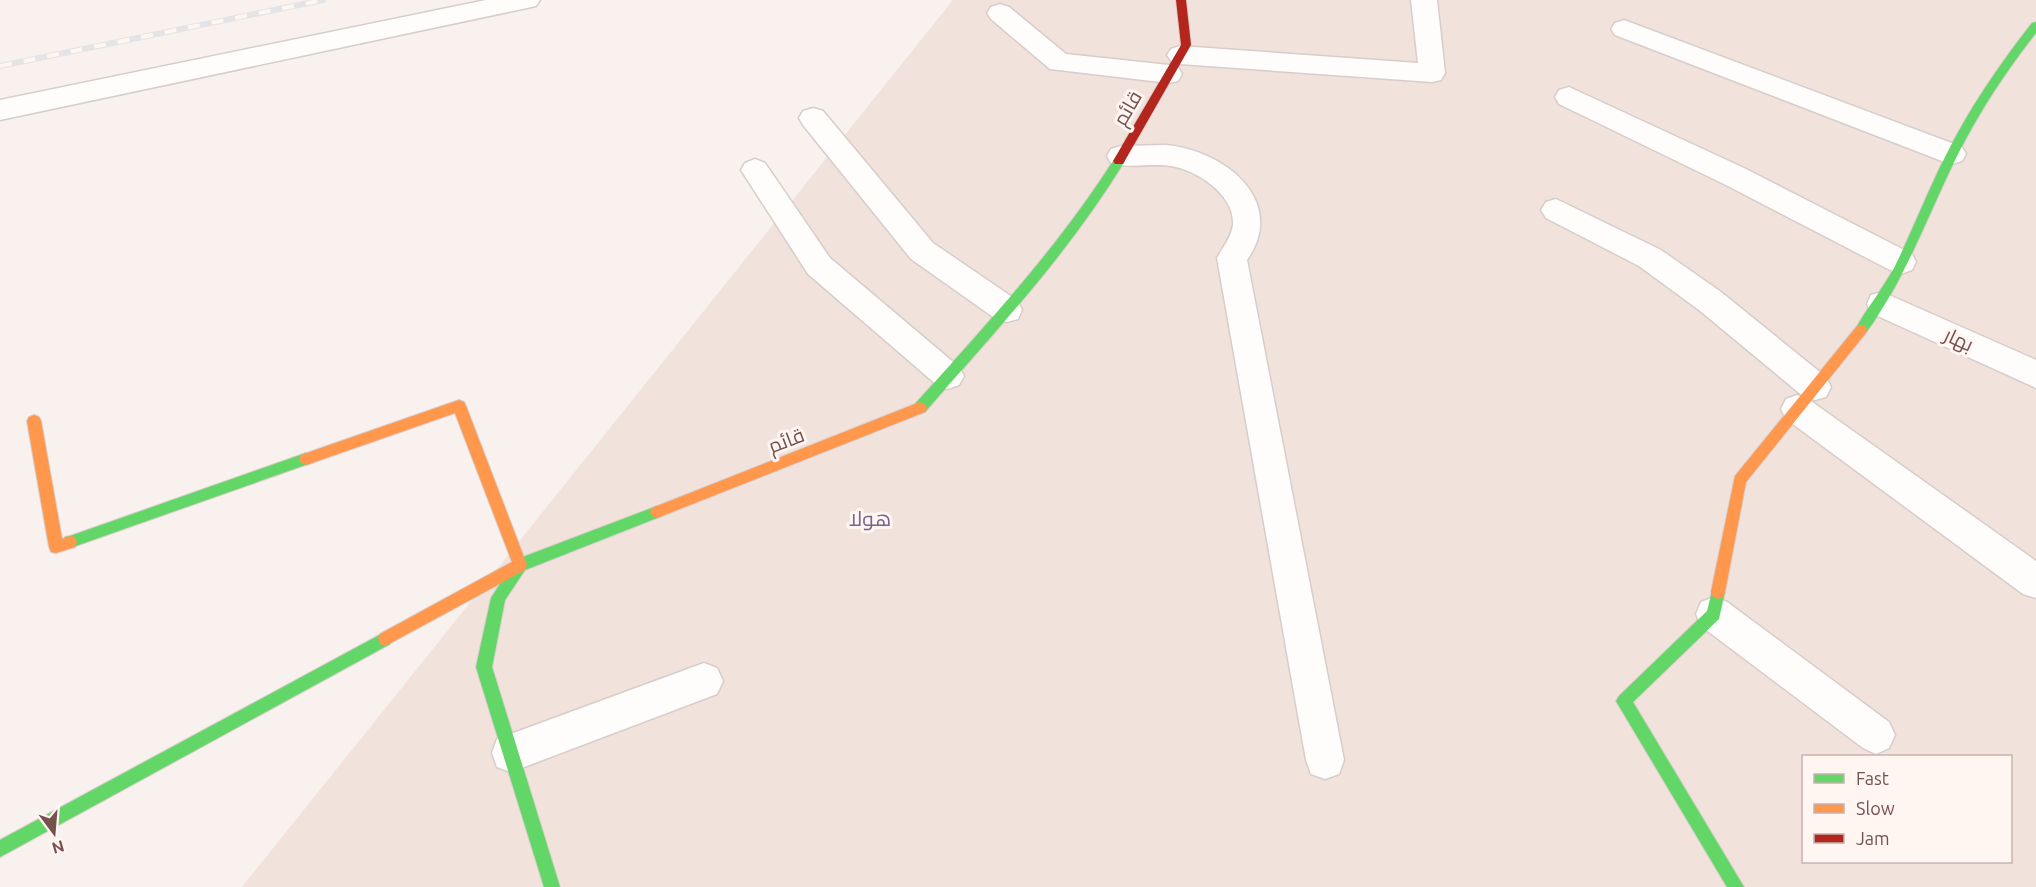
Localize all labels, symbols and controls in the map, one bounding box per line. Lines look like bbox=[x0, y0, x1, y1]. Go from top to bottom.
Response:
street label: قائم bbox=[1108, 86, 1149, 131]
street label: بهار bbox=[1939, 322, 1977, 358]
street label: قائم bbox=[765, 423, 808, 460]
district label: هولا bbox=[849, 506, 891, 531]
legend bbox=[1802, 755, 2012, 863]
text: Fast bbox=[1856, 768, 1889, 788]
text: Slow bbox=[1856, 798, 1895, 818]
north arrow bbox=[24, 803, 84, 863]
text: Jam bbox=[1856, 828, 1890, 848]
text: N bbox=[50, 837, 66, 858]

